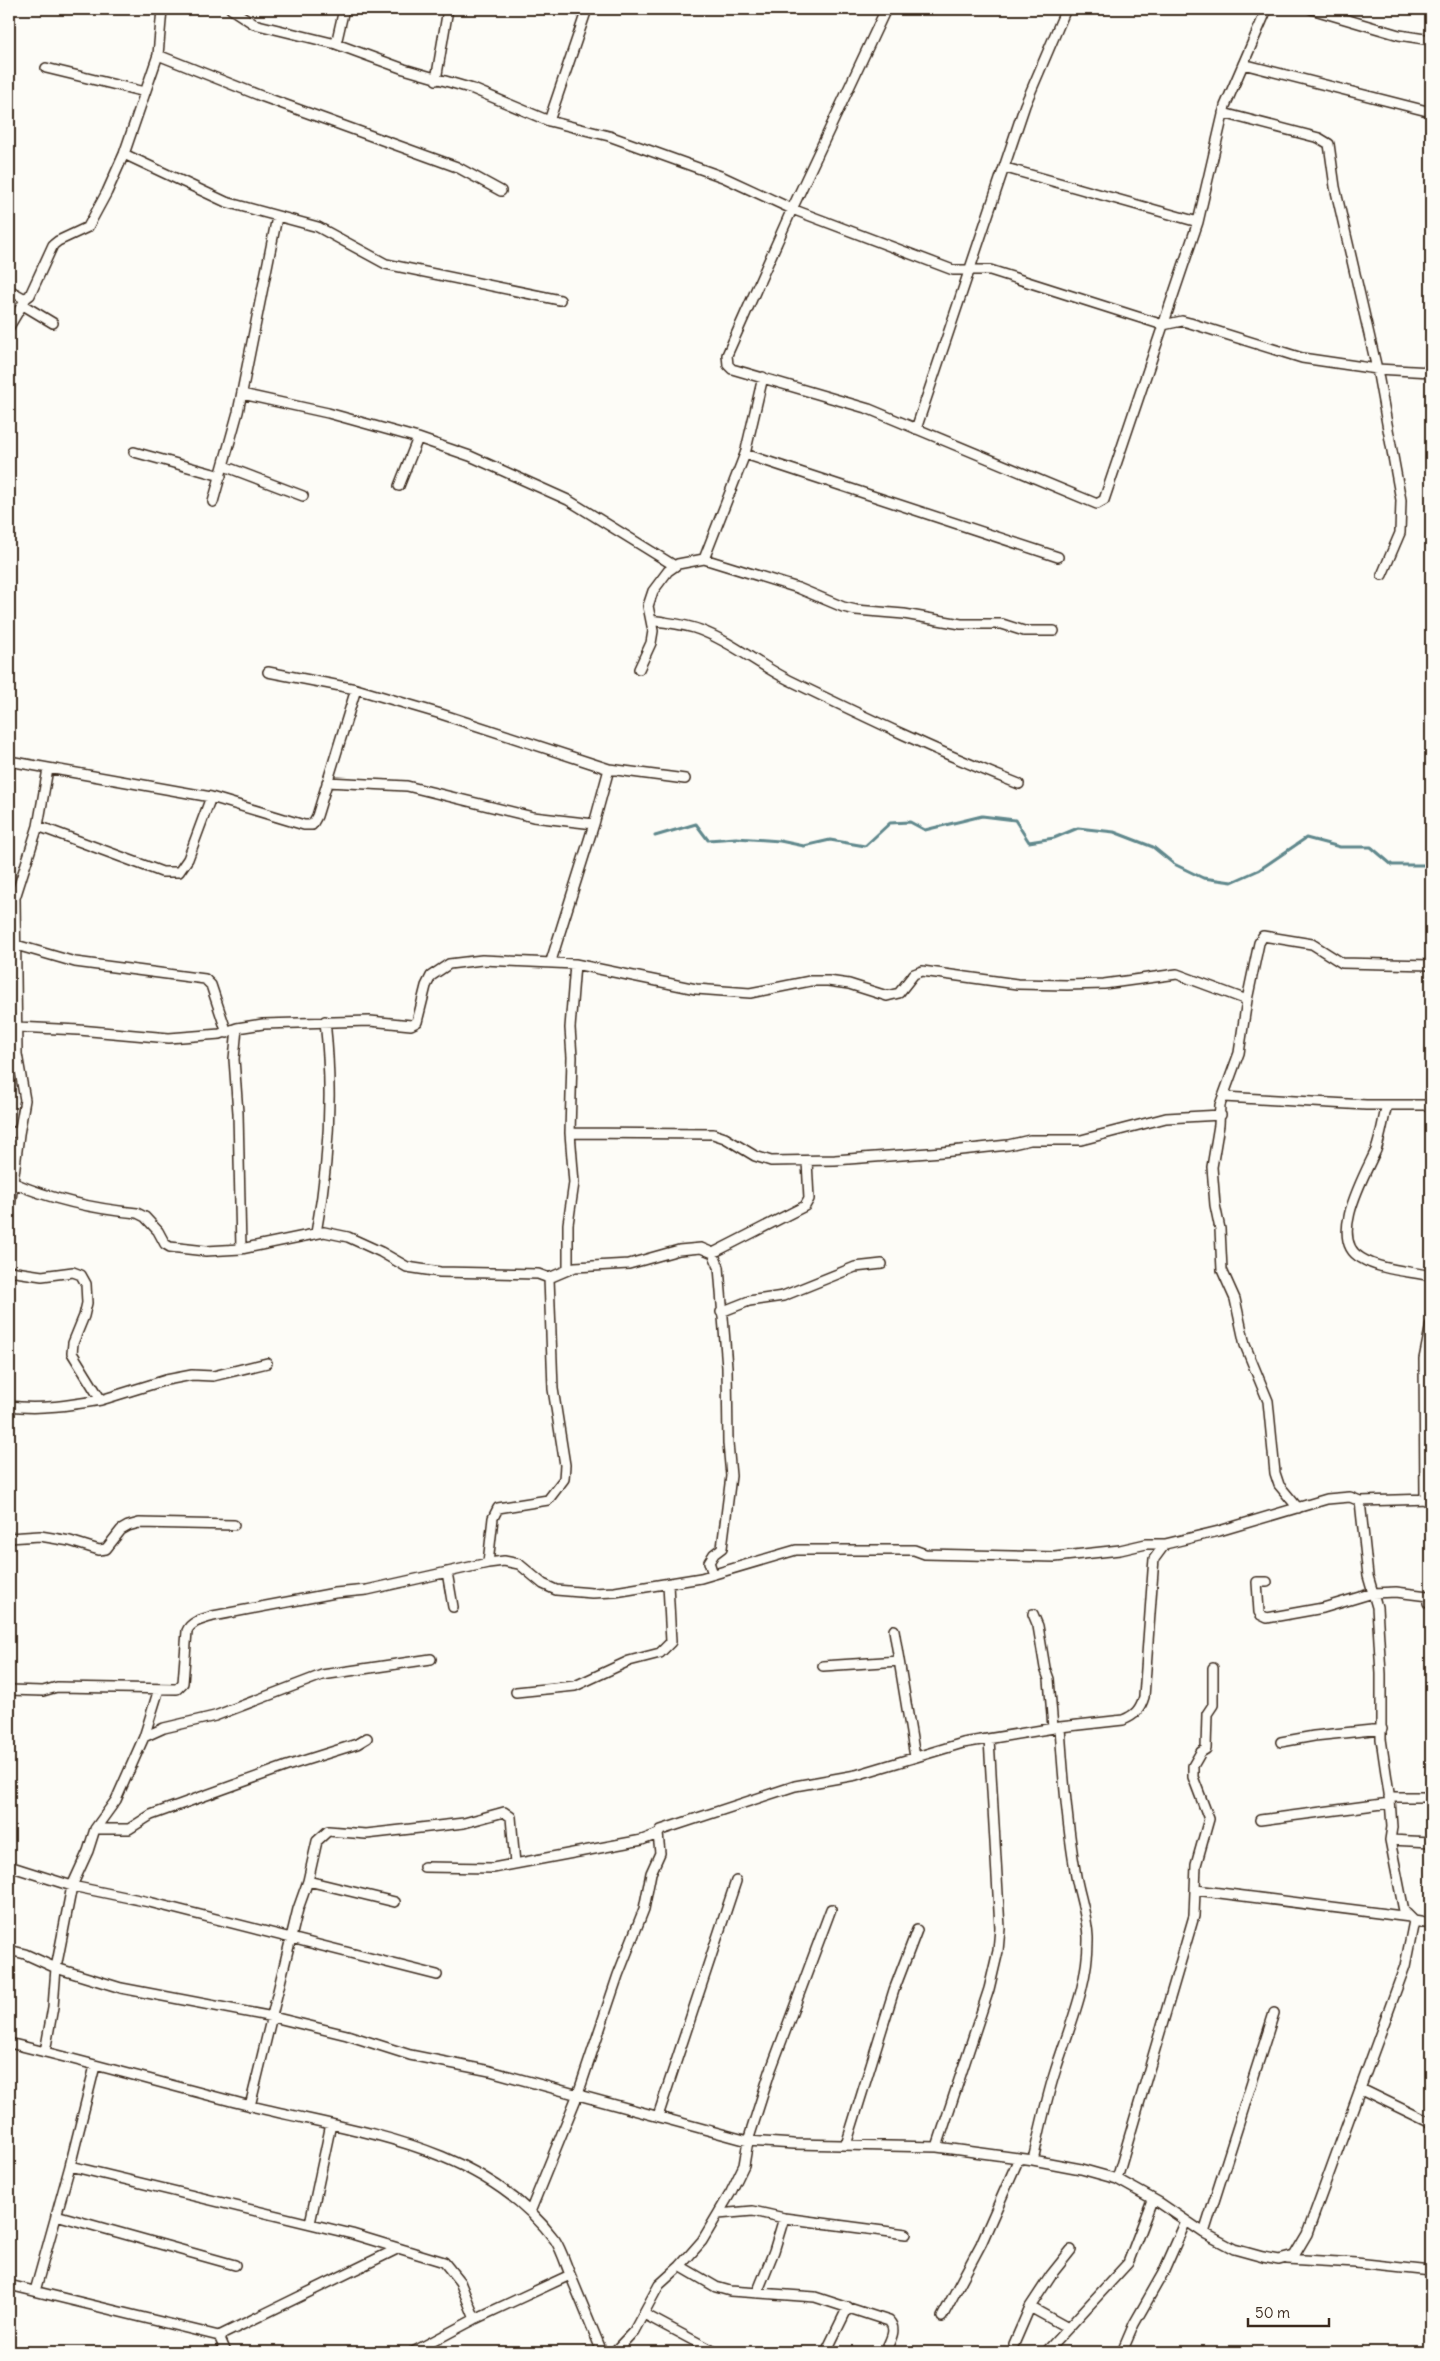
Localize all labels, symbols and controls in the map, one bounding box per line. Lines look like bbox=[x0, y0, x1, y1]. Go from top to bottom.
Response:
scale bar bbox=[1248, 2296, 1329, 2328]
text: 50 m bbox=[1255, 2303, 1290, 2322]

